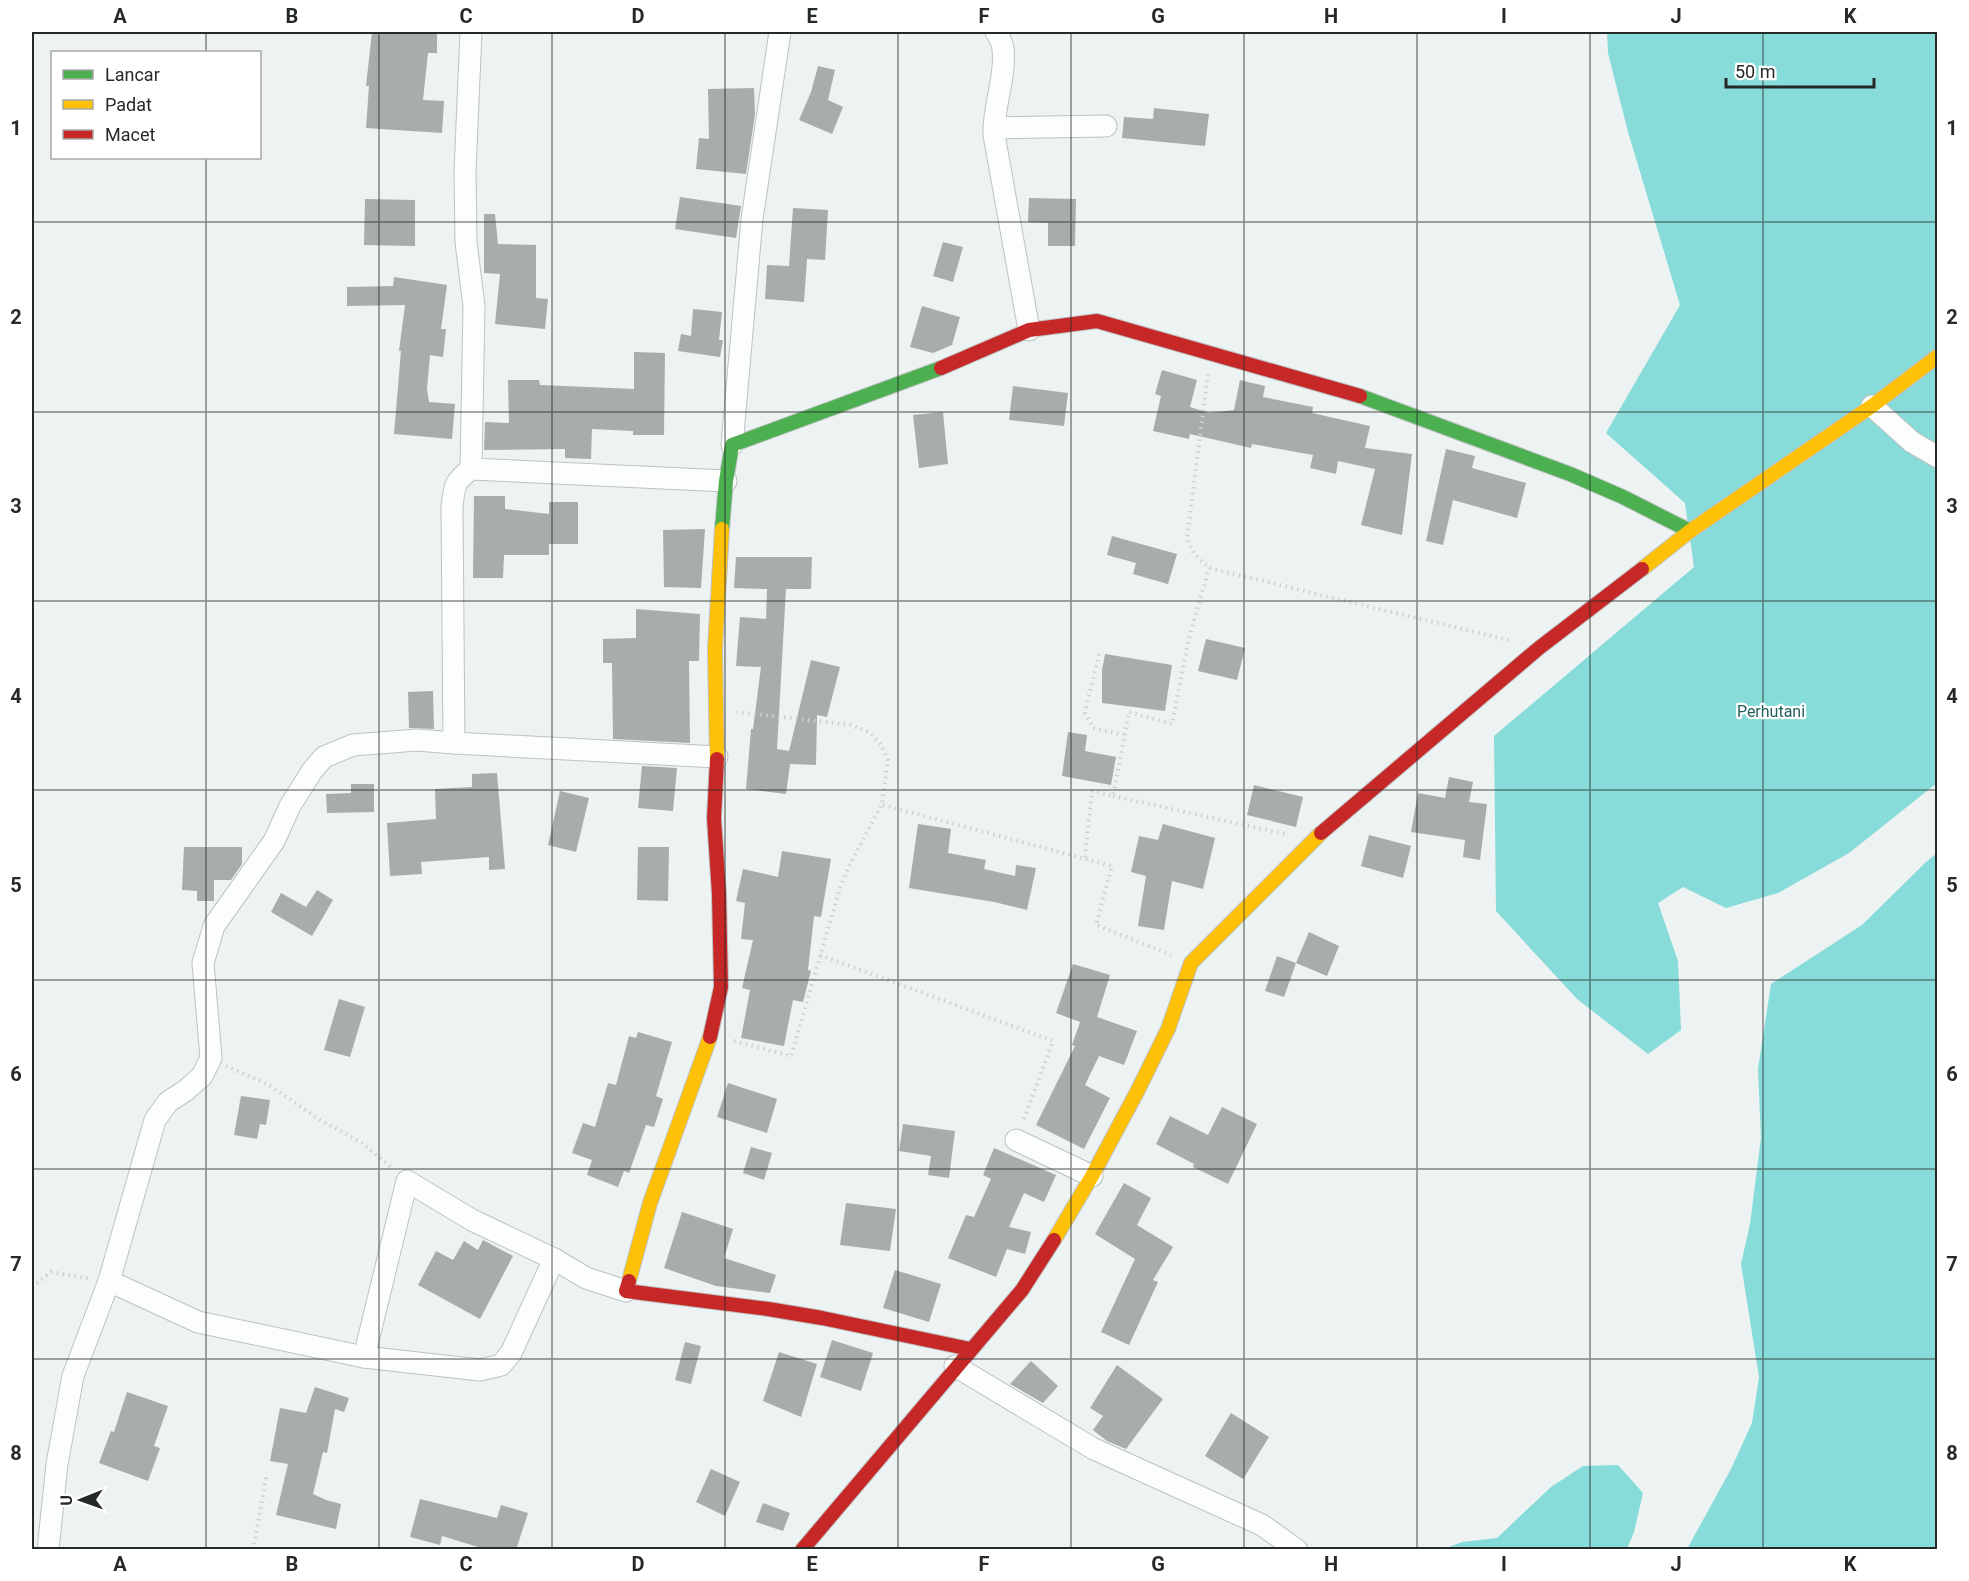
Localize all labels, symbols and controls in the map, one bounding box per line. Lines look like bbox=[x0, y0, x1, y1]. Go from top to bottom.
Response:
text: A bbox=[113, 4, 127, 28]
text: B bbox=[286, 4, 298, 28]
text: C bbox=[459, 4, 473, 28]
text: D bbox=[632, 4, 645, 28]
text: E bbox=[806, 4, 818, 28]
text: F bbox=[979, 4, 990, 28]
text: G bbox=[1151, 4, 1165, 28]
text: H bbox=[1324, 4, 1338, 28]
text: I bbox=[1501, 4, 1507, 28]
text: J bbox=[1670, 4, 1682, 28]
text: K bbox=[1844, 4, 1857, 28]
legend bbox=[51, 51, 261, 159]
scale bar bbox=[1726, 51, 1874, 89]
text: 50 m bbox=[1735, 61, 1775, 82]
text: Lancar bbox=[105, 64, 160, 85]
text: Padat bbox=[105, 94, 152, 115]
text: 1 bbox=[10, 116, 22, 140]
text: 1 bbox=[1946, 116, 1958, 140]
text: Macet bbox=[105, 124, 155, 145]
text: 2 bbox=[10, 305, 22, 329]
text: 2 bbox=[1946, 305, 1958, 329]
text: 3 bbox=[10, 494, 22, 518]
text: 3 bbox=[1946, 494, 1958, 518]
text: 4 bbox=[10, 684, 22, 708]
text: 4 bbox=[1946, 684, 1958, 708]
park label: Perhutani bbox=[1737, 702, 1805, 721]
text: 5 bbox=[10, 873, 22, 897]
text: 5 bbox=[1946, 873, 1958, 897]
text: 6 bbox=[10, 1062, 22, 1086]
text: 6 bbox=[1946, 1062, 1958, 1086]
text: 7 bbox=[10, 1252, 22, 1276]
text: 7 bbox=[1946, 1252, 1958, 1276]
text: 8 bbox=[10, 1441, 22, 1465]
text: 8 bbox=[1946, 1441, 1958, 1465]
north arrow bbox=[51, 1470, 111, 1530]
text: U bbox=[57, 1495, 76, 1506]
text: A bbox=[113, 1552, 127, 1576]
text: B bbox=[286, 1552, 298, 1576]
text: C bbox=[459, 1552, 473, 1576]
text: D bbox=[632, 1552, 645, 1576]
text: E bbox=[806, 1552, 818, 1576]
text: F bbox=[979, 1552, 990, 1576]
text: G bbox=[1151, 1552, 1165, 1576]
text: H bbox=[1324, 1552, 1338, 1576]
text: I bbox=[1501, 1552, 1507, 1576]
text: J bbox=[1670, 1552, 1682, 1576]
text: K bbox=[1844, 1552, 1857, 1576]

